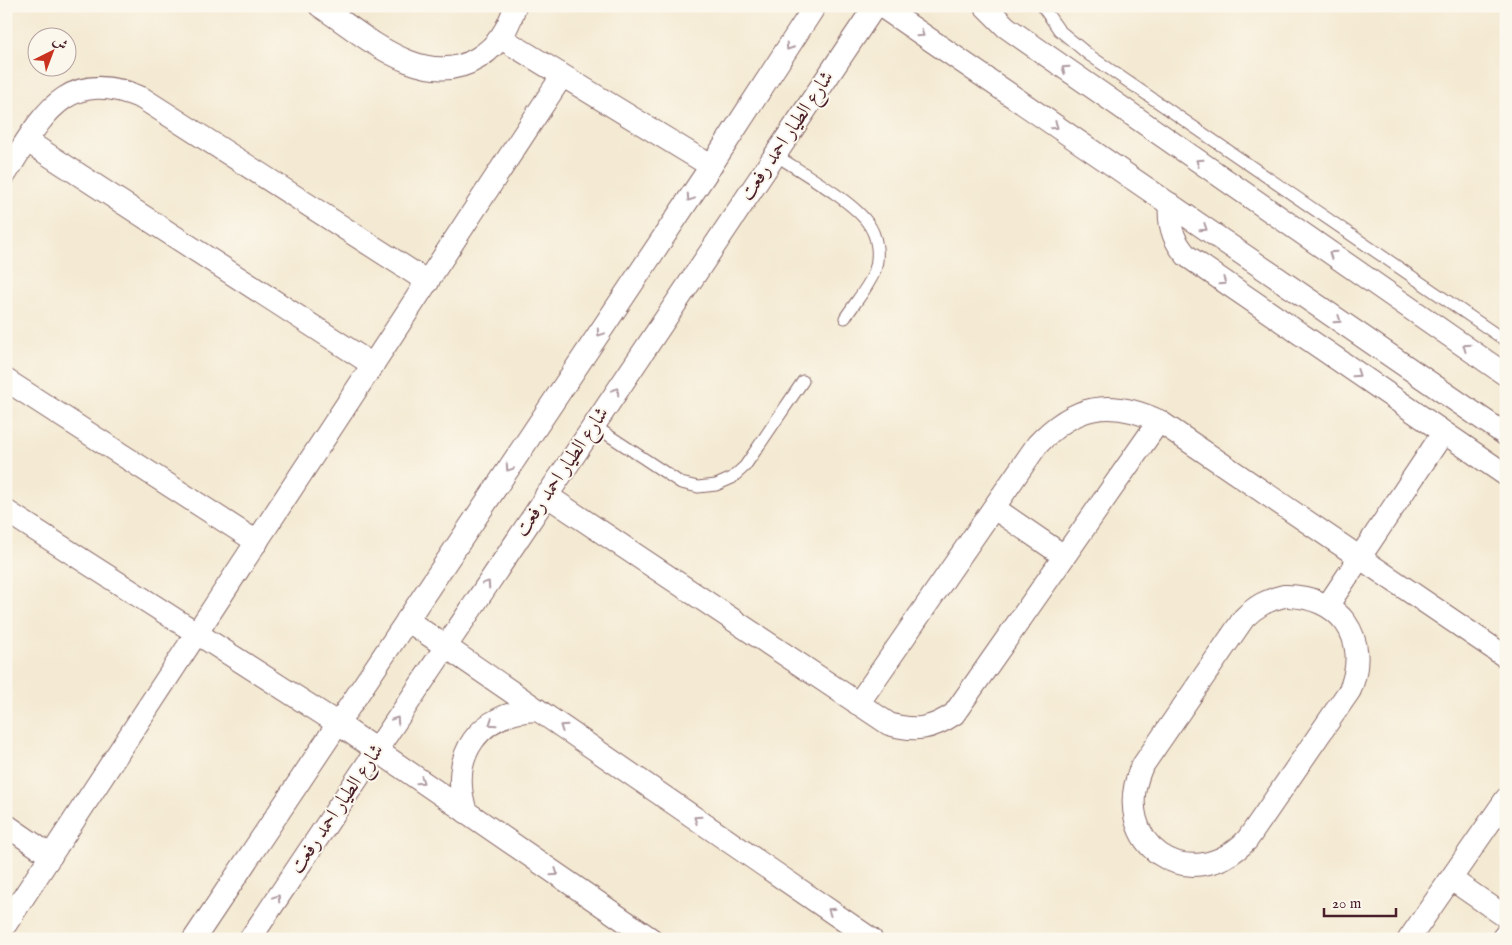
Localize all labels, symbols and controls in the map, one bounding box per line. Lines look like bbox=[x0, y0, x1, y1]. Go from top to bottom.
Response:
north arrow bbox=[28, 28, 78, 78]
one-way arrow bbox=[916, 28, 925, 37]
text: ش bbox=[49, 32, 71, 54]
one-way arrow bbox=[786, 41, 795, 51]
street label: شارع الطيار احمد رفعت bbox=[734, 66, 843, 208]
one-way arrow bbox=[1062, 66, 1071, 75]
one-way arrow bbox=[1049, 120, 1059, 129]
one-way arrow bbox=[1195, 159, 1205, 168]
one-way arrow bbox=[687, 193, 697, 202]
one-way arrow bbox=[1198, 222, 1207, 231]
one-way arrow bbox=[1328, 251, 1338, 260]
one-way arrow bbox=[1217, 276, 1227, 285]
one-way arrow bbox=[1332, 314, 1341, 323]
one-way arrow bbox=[597, 327, 606, 336]
one-way arrow bbox=[1462, 344, 1472, 353]
one-way arrow bbox=[1351, 368, 1361, 377]
one-way arrow bbox=[610, 387, 619, 397]
street label: شارع الطيار احمد رفعت bbox=[509, 402, 618, 544]
one-way arrow bbox=[506, 462, 515, 471]
one-way arrow bbox=[481, 581, 490, 590]
one-way arrow bbox=[390, 716, 400, 725]
one-way arrow bbox=[488, 717, 498, 726]
one-way arrow bbox=[559, 724, 569, 733]
street label: شارع الطيار احمد رفعت bbox=[284, 739, 393, 881]
one-way arrow bbox=[415, 775, 425, 784]
one-way arrow bbox=[693, 816, 703, 825]
one-way arrow bbox=[549, 867, 559, 876]
scale bar bbox=[1324, 885, 1397, 917]
text: 20 m bbox=[1332, 894, 1362, 913]
one-way arrow bbox=[271, 895, 280, 904]
one-way arrow bbox=[827, 908, 837, 917]

